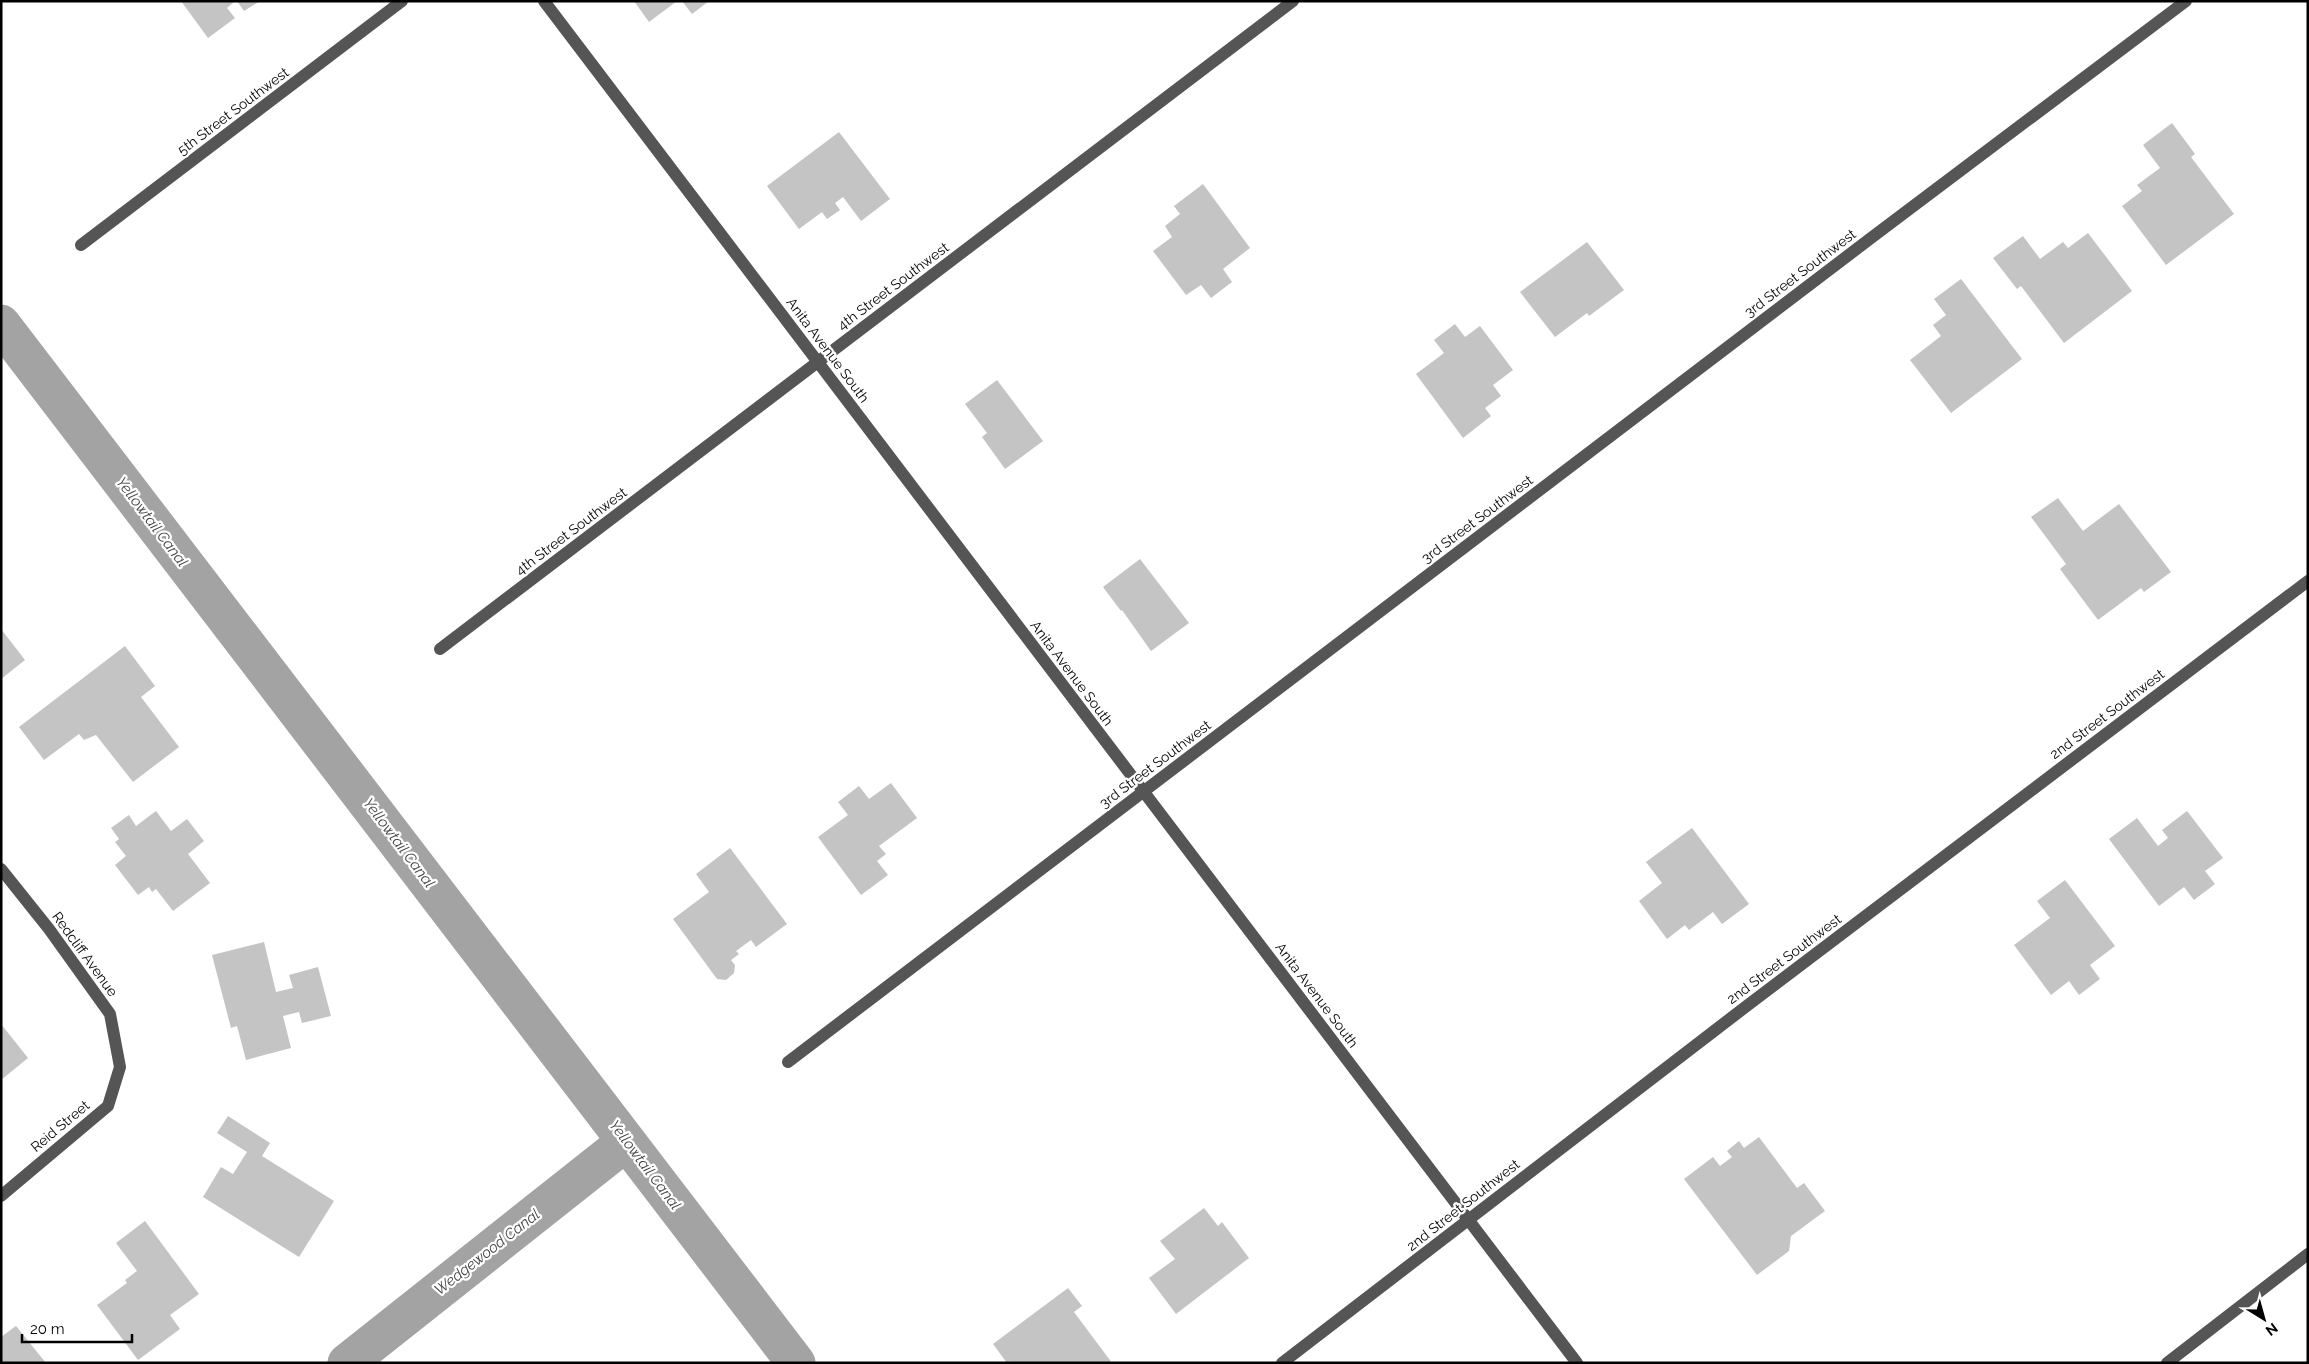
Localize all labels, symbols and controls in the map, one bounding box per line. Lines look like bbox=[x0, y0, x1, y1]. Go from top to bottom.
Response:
street label: 5th Street Southwest bbox=[174, 64, 292, 158]
street label: 3rd Street Southwest bbox=[1741, 226, 1859, 320]
street label: 4th Street Southwest bbox=[834, 239, 952, 333]
street label: Anita Avenue South bbox=[783, 295, 873, 405]
street label: 3rd Street Southwest bbox=[1418, 472, 1536, 566]
water label: Yellowtail Canal bbox=[112, 474, 192, 570]
street label: 4th Street Southwest bbox=[512, 484, 630, 578]
street label: Anita Avenue South bbox=[1027, 618, 1117, 728]
street label: 2nd Street Southwest bbox=[2047, 666, 2167, 762]
street label: 3rd Street Southwest bbox=[1096, 717, 1214, 811]
water label: Yellowtail Canal bbox=[359, 795, 439, 891]
street label: Redcliff Avenue bbox=[49, 909, 121, 999]
street label: 2nd Street Southwest bbox=[1724, 911, 1844, 1007]
street label: Anita Avenue South bbox=[1272, 940, 1362, 1050]
street label: Reid Street bbox=[28, 1097, 93, 1155]
water label: Yellowtail Canal bbox=[605, 1117, 685, 1213]
street label: 2nd Street Southwest bbox=[1403, 1156, 1523, 1254]
water label: Wedgewood Canal bbox=[431, 1205, 543, 1299]
north arrow bbox=[2239, 1294, 2289, 1344]
scale bar bbox=[22, 1312, 132, 1344]
text: 20 m bbox=[30, 1320, 65, 1338]
text: N bbox=[2263, 1320, 2281, 1339]

